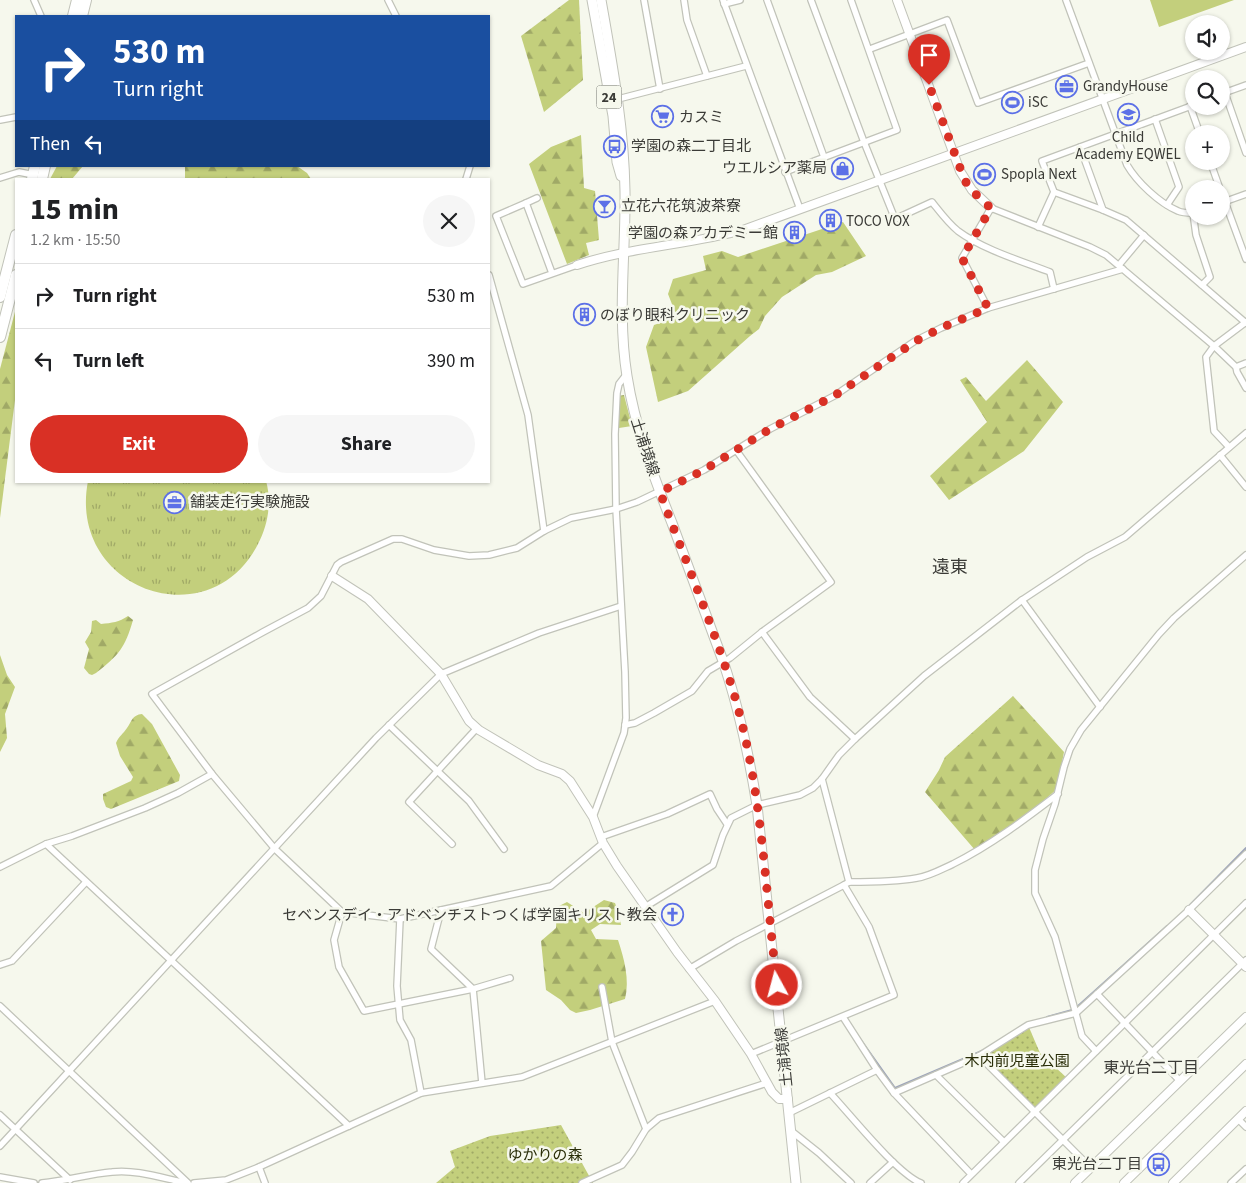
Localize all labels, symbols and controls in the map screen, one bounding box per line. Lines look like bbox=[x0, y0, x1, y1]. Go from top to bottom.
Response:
map controls bbox=[1185, 15, 1230, 225]
button: sound bbox=[1185, 15, 1230, 60]
text: 530 m bbox=[113, 27, 205, 77]
pin bbox=[908, 34, 950, 85]
icon: right bbox=[30, 35, 95, 100]
icon: arrive bbox=[915, 41, 943, 69]
button: search bbox=[1185, 70, 1230, 115]
text: Turn right bbox=[113, 73, 203, 105]
office icon: GrandyHouse bbox=[1055, 74, 1079, 98]
place label: GrandyHouse bbox=[1083, 76, 1168, 97]
road number: 24 bbox=[596, 85, 622, 108]
sports icon: iSC bbox=[1000, 90, 1024, 114]
place label: iSC bbox=[1028, 92, 1049, 113]
school or university icon: Child Academy EQWEL bbox=[1116, 102, 1140, 126]
supermarket icon: カスミ bbox=[651, 105, 675, 129]
place label: カスミ bbox=[679, 107, 724, 128]
button: + bbox=[1185, 125, 1230, 170]
place label: Child Academy EQWEL bbox=[1075, 127, 1181, 165]
icon: left bbox=[80, 130, 108, 158]
text: Then bbox=[30, 131, 70, 158]
bus stop icon: 学園の森二丁目北 bbox=[603, 134, 627, 158]
place label: 学園の森二丁目北 bbox=[631, 136, 751, 157]
shop icon: ウエルシア薬局 bbox=[831, 156, 855, 180]
place label: ウエルシア薬局 bbox=[722, 158, 827, 179]
sports icon: Spopla Next bbox=[973, 162, 997, 186]
place label: Spopla Next bbox=[1001, 164, 1077, 185]
button: − bbox=[1185, 180, 1230, 225]
text: 15 min bbox=[30, 188, 119, 231]
bar icon: 立花六花筑波茶寮 bbox=[593, 194, 617, 218]
button: close bbox=[423, 195, 475, 247]
place label: 立花六花筑波茶寮 bbox=[621, 196, 741, 217]
building icon: TOCO VOX bbox=[818, 209, 842, 233]
place label: TOCO VOX bbox=[846, 211, 910, 232]
building icon: 学園の森アカデミー館 bbox=[782, 221, 806, 245]
place label: 学園の森アカデミー館 bbox=[628, 223, 778, 244]
text: 1.2 km · 15:50 bbox=[30, 229, 120, 251]
icon: right bbox=[30, 282, 58, 310]
text: Turn right bbox=[73, 283, 157, 310]
text: 530 m bbox=[427, 283, 475, 310]
building icon: のぼり眼科クリニック bbox=[572, 303, 596, 327]
place label: のぼり眼科クリニック bbox=[600, 305, 750, 326]
icon: left bbox=[30, 347, 58, 375]
text: Turn left bbox=[73, 348, 144, 375]
text: 390 m bbox=[427, 348, 475, 375]
button: Exit bbox=[30, 415, 248, 473]
button: Share bbox=[258, 415, 475, 473]
street label: 土浦境線 bbox=[625, 415, 664, 479]
office icon: 舗装走行実験施設 bbox=[162, 490, 186, 514]
place label: 舗装走行実験施設 bbox=[190, 492, 310, 513]
district label: 遠東 bbox=[932, 555, 968, 580]
church icon: セベンスデイ・アドベンチストつくば学園キリスト教会 bbox=[661, 903, 685, 927]
place label: セベンスデイ・アドベンチストつくば学園キリスト教会 bbox=[282, 905, 657, 926]
position arrow bbox=[750, 958, 802, 1010]
street label: 土浦境線 bbox=[771, 1026, 798, 1088]
park label: 木内前児童公園 bbox=[964, 1051, 1070, 1072]
district label: 東光台二丁目 bbox=[1103, 1057, 1199, 1079]
park label: ゆかりの森 bbox=[507, 1145, 583, 1166]
bus stop icon: 東光台二丁目 bbox=[1146, 1152, 1170, 1176]
place label: 東光台二丁目 bbox=[1052, 1154, 1142, 1175]

